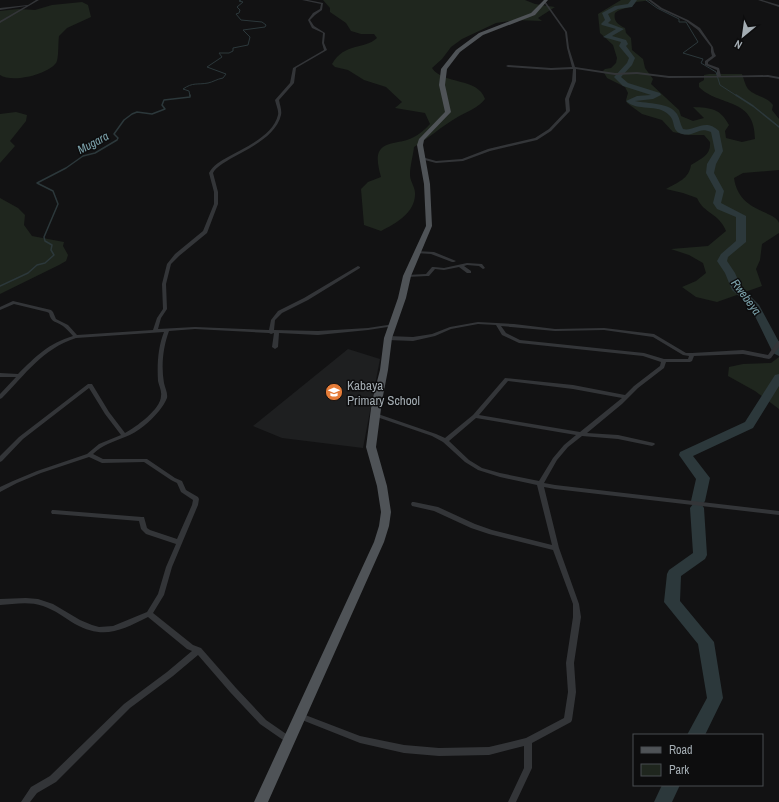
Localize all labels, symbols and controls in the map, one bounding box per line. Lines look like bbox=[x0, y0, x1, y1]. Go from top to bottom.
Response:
north arrow bbox=[723, 16, 763, 56]
text: N bbox=[732, 37, 744, 52]
water label: Mugara bbox=[75, 128, 112, 158]
water label: Rwebeya bbox=[727, 276, 765, 319]
place label: Kabaya Primary School bbox=[347, 377, 420, 409]
school or university icon: Kabaya Primary School bbox=[324, 382, 344, 402]
legend bbox=[633, 734, 763, 786]
text: Road bbox=[669, 742, 693, 758]
text: Park bbox=[669, 762, 689, 778]

